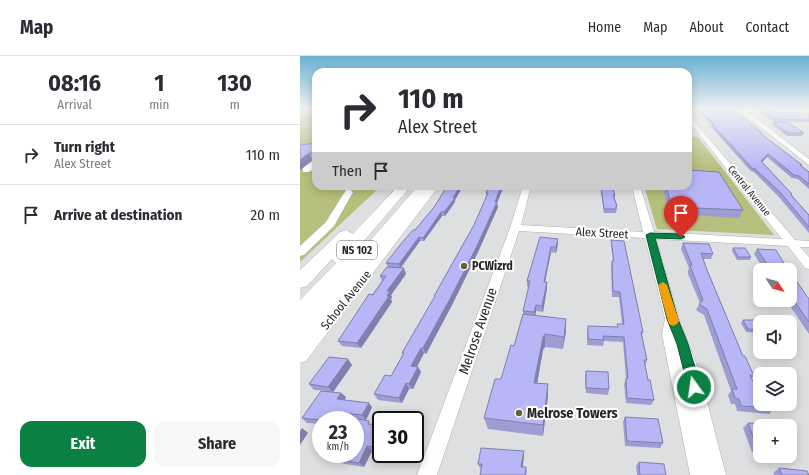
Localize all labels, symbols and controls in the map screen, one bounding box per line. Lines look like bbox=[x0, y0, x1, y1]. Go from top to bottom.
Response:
text: Map bbox=[20, 16, 53, 39]
text: Home bbox=[588, 19, 621, 36]
text: Map bbox=[643, 19, 667, 36]
text: About bbox=[689, 19, 724, 36]
text: Contact bbox=[746, 19, 789, 36]
text: 08:16 bbox=[48, 69, 101, 97]
text: 1 bbox=[154, 69, 164, 97]
text: 130 bbox=[217, 69, 252, 97]
text: 110 m bbox=[398, 82, 464, 115]
icon: right bbox=[332, 84, 384, 136]
text: Arrival bbox=[57, 97, 92, 112]
text: min bbox=[149, 97, 169, 112]
text: m bbox=[230, 97, 240, 112]
text: Alex Street bbox=[398, 116, 477, 138]
text: Turn right bbox=[54, 138, 115, 156]
icon: right bbox=[20, 144, 42, 166]
text: 110 m bbox=[246, 146, 280, 164]
text: Alex Street bbox=[54, 156, 111, 171]
icon: arrive bbox=[370, 160, 392, 182]
text: Then bbox=[332, 162, 362, 180]
street label: Central Avenue bbox=[725, 163, 773, 219]
pin bbox=[664, 196, 698, 237]
icon: arrive bbox=[670, 202, 692, 224]
icon: arrive bbox=[20, 204, 42, 226]
text: Arrive at destination bbox=[54, 206, 182, 224]
text: 20 m bbox=[251, 206, 280, 224]
street label: Alex Street bbox=[575, 225, 629, 241]
road number: NS 102 bbox=[337, 241, 377, 259]
place label: PCWizrd bbox=[472, 259, 513, 273]
marker: PCWizrd bbox=[459, 261, 469, 271]
north arrow bbox=[753, 263, 797, 307]
map controls bbox=[753, 263, 797, 463]
street label: School Avenue bbox=[318, 268, 374, 332]
street label: Melrose Avenue bbox=[455, 285, 501, 377]
button: sound bbox=[753, 315, 797, 359]
position arrow bbox=[673, 366, 715, 408]
button: layers bbox=[753, 367, 797, 411]
place label: Melrose Towers bbox=[527, 405, 618, 422]
marker: Melrose Towers bbox=[514, 408, 524, 418]
speed limit sign: 30 bbox=[372, 411, 424, 463]
button: + bbox=[753, 419, 797, 463]
text: 23 bbox=[329, 420, 347, 444]
button: Exit bbox=[20, 421, 146, 467]
button: Share bbox=[154, 421, 280, 467]
text: km/h bbox=[327, 441, 349, 453]

